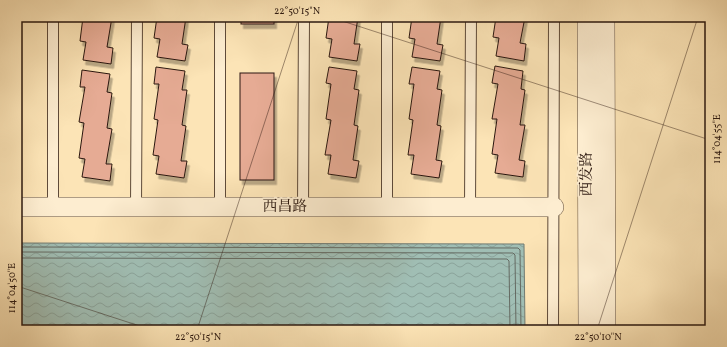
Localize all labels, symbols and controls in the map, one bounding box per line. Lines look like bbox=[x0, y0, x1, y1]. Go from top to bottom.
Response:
text: 22°50'15"N bbox=[274, 4, 321, 18]
text: 114°04'55"E bbox=[710, 114, 724, 164]
street label: 西发路 bbox=[577, 151, 598, 197]
street label: 西昌路 bbox=[262, 197, 308, 218]
text: 114°04'50"E bbox=[5, 263, 19, 313]
text: 22°50'15"N bbox=[175, 330, 222, 344]
text: 22°50'10"N bbox=[574, 330, 622, 344]

